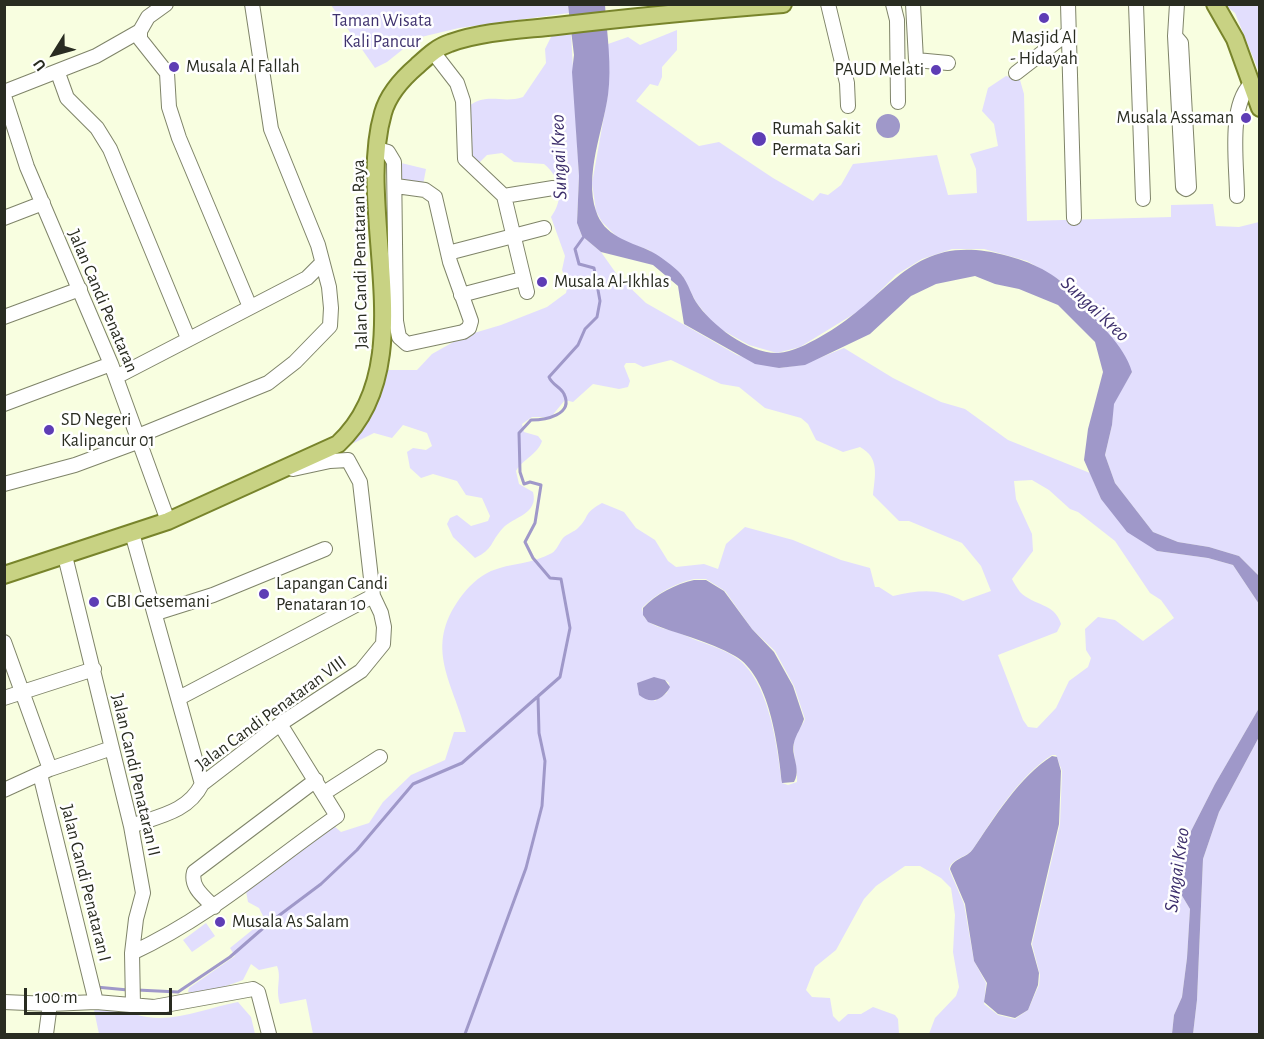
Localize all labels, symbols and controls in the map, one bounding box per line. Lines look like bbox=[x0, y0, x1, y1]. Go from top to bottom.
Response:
park label: Taman Wisata Kali Pancur bbox=[332, 10, 432, 52]
marker: Masjid Al - Hidayah bbox=[1037, 11, 1051, 25]
north arrow bbox=[24, 24, 84, 84]
place label: Masjid Al - Hidayah bbox=[1010, 27, 1078, 70]
text: U bbox=[30, 56, 49, 74]
place label: Musala Al Fallah bbox=[186, 56, 300, 78]
place label: PAUD Melati bbox=[835, 59, 924, 81]
marker: Musala Al Fallah bbox=[167, 60, 181, 74]
marker: PAUD Melati bbox=[929, 63, 943, 77]
place label: Musala Assaman bbox=[1117, 107, 1234, 129]
marker: Musala Assaman bbox=[1239, 111, 1253, 125]
water label: Sungai Kreo bbox=[546, 114, 572, 200]
place label: Rumah Sakit Permata Sari bbox=[772, 118, 861, 160]
marker: Rumah Sakit Permata Sari bbox=[750, 130, 768, 148]
street label: Jalan Candi Penataran Raya bbox=[348, 159, 372, 349]
street label: Jalan Candi Penataran bbox=[63, 226, 143, 376]
place label: Musala Al-Ikhlas bbox=[554, 271, 669, 293]
water label: Sungai Kreo bbox=[1056, 271, 1134, 347]
marker: Musala Al-Ikhlas bbox=[535, 275, 549, 289]
place label: SD Negeri Kalipancur 01 bbox=[61, 409, 155, 452]
marker: SD Negeri Kalipancur 01 bbox=[42, 423, 56, 437]
place label: Lapangan Candi Penataran 10 bbox=[276, 573, 388, 616]
marker: Lapangan Candi Penataran 10 bbox=[257, 587, 271, 601]
place label: GBI Getsemani bbox=[106, 591, 210, 613]
marker: GBI Getsemani bbox=[87, 595, 101, 609]
street label: Jalan Candi Penataran VIII bbox=[191, 651, 351, 775]
street label: Jalan Candi Penataran II bbox=[107, 692, 165, 858]
street label: Jalan Candi Penataran I bbox=[56, 802, 116, 964]
water label: Sungai Kreo bbox=[1159, 826, 1195, 914]
place label: Musala As Salam bbox=[232, 911, 349, 933]
marker: Musala As Salam bbox=[213, 915, 227, 929]
scale bar bbox=[27, 976, 176, 1014]
text: 100 m bbox=[35, 989, 78, 1007]

